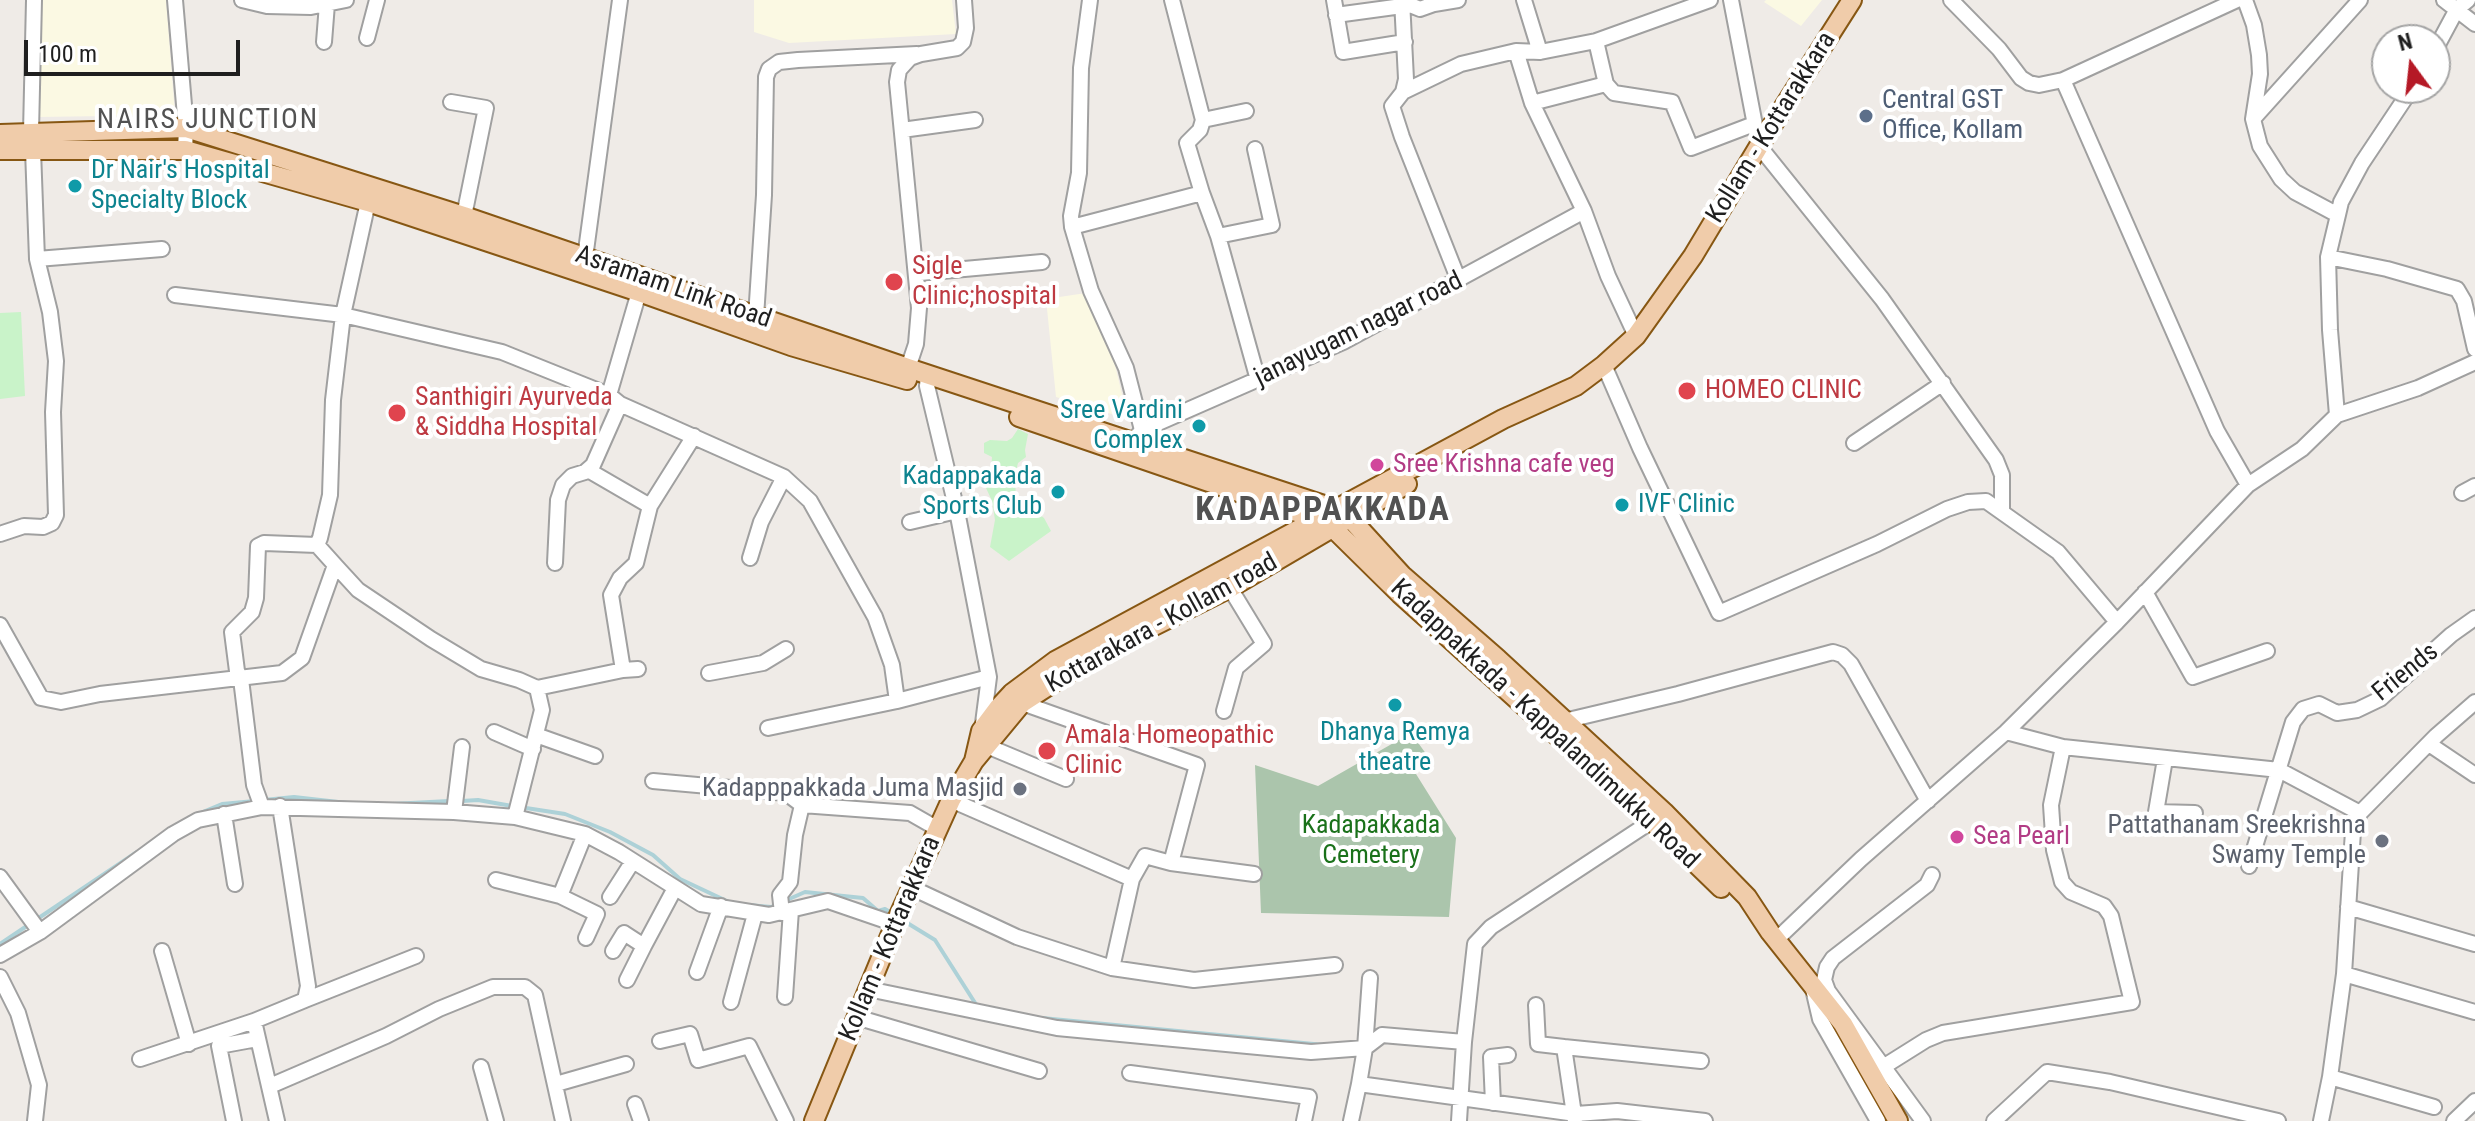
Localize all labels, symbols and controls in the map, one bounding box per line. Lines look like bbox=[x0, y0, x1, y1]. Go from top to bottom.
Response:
scale bar bbox=[28, 24, 244, 74]
north arrow bbox=[2371, 24, 2451, 104]
street label: Kollam - Kottarakkara bbox=[1701, 27, 1843, 229]
text: N bbox=[2395, 28, 2415, 56]
text: 100 m bbox=[38, 40, 97, 68]
place label: Central GST Office, Kollam bbox=[1882, 85, 2023, 146]
district label: NAIRS JUNCTION bbox=[97, 104, 319, 138]
marker: Central GST Office, Kollam bbox=[1857, 107, 1875, 125]
place label: Dr Nair's Hospital Specialty Block bbox=[91, 155, 270, 216]
marker: Dr Nair's Hospital Specialty Block bbox=[66, 177, 84, 195]
street label: Asramam Link Road bbox=[571, 240, 775, 336]
place label: Sigle Clinic;hospital bbox=[912, 251, 1057, 312]
street label: janayugam nagar road bbox=[1250, 266, 1468, 394]
marker: Sigle Clinic;hospital bbox=[883, 271, 905, 293]
place label: HOMEO CLINIC bbox=[1705, 375, 1862, 407]
marker: HOMEO CLINIC bbox=[1676, 380, 1698, 402]
place label: Santhigiri Ayurveda & Siddha Hospital bbox=[415, 382, 613, 444]
place label: Sree Vardini Complex bbox=[1060, 395, 1183, 456]
marker: Santhigiri Ayurveda & Siddha Hospital bbox=[386, 402, 408, 424]
marker: Sree Vardini Complex bbox=[1190, 417, 1208, 435]
place label: Sree Krishna cafe veg bbox=[1393, 449, 1615, 481]
marker: Sree Krishna cafe veg bbox=[1368, 456, 1386, 474]
place label: Kadappakada Sports Club bbox=[902, 461, 1042, 522]
marker: Kadappakada Sports Club bbox=[1049, 483, 1067, 501]
place label: IVF Clinic bbox=[1638, 489, 1735, 521]
district label: KADAPPAKKADA bbox=[1195, 491, 1451, 531]
marker: IVF Clinic bbox=[1613, 496, 1631, 514]
street label: Kottarakara - Kollam road bbox=[1041, 547, 1283, 701]
street label: Kadappakkada - Kappalandimukku Road bbox=[1383, 574, 1705, 876]
street label: Friends bbox=[2367, 637, 2445, 709]
marker: Dhanya Remya theatre bbox=[1386, 696, 1404, 714]
place label: Dhanya Remya theatre bbox=[1320, 717, 1470, 778]
place label: Amala Homeopathic Clinic bbox=[1065, 720, 1274, 782]
marker: Amala Homeopathic Clinic bbox=[1036, 740, 1058, 762]
place label: Kadapppakkada Juma Masjid bbox=[702, 773, 1004, 805]
marker: Kadapppakkada Juma Masjid bbox=[1011, 780, 1029, 798]
park label: Kadapakkada Cemetery bbox=[1302, 810, 1440, 872]
place label: Pattathanam Sreekrishna Swamy Temple bbox=[2108, 810, 2366, 872]
place label: Sea Pearl bbox=[1973, 821, 2070, 853]
marker: Sea Pearl bbox=[1948, 828, 1966, 846]
street label: Kollam - Kottarakkara bbox=[834, 832, 948, 1046]
marker: Pattathanam Sreekrishna Swamy Temple bbox=[2373, 832, 2391, 850]

